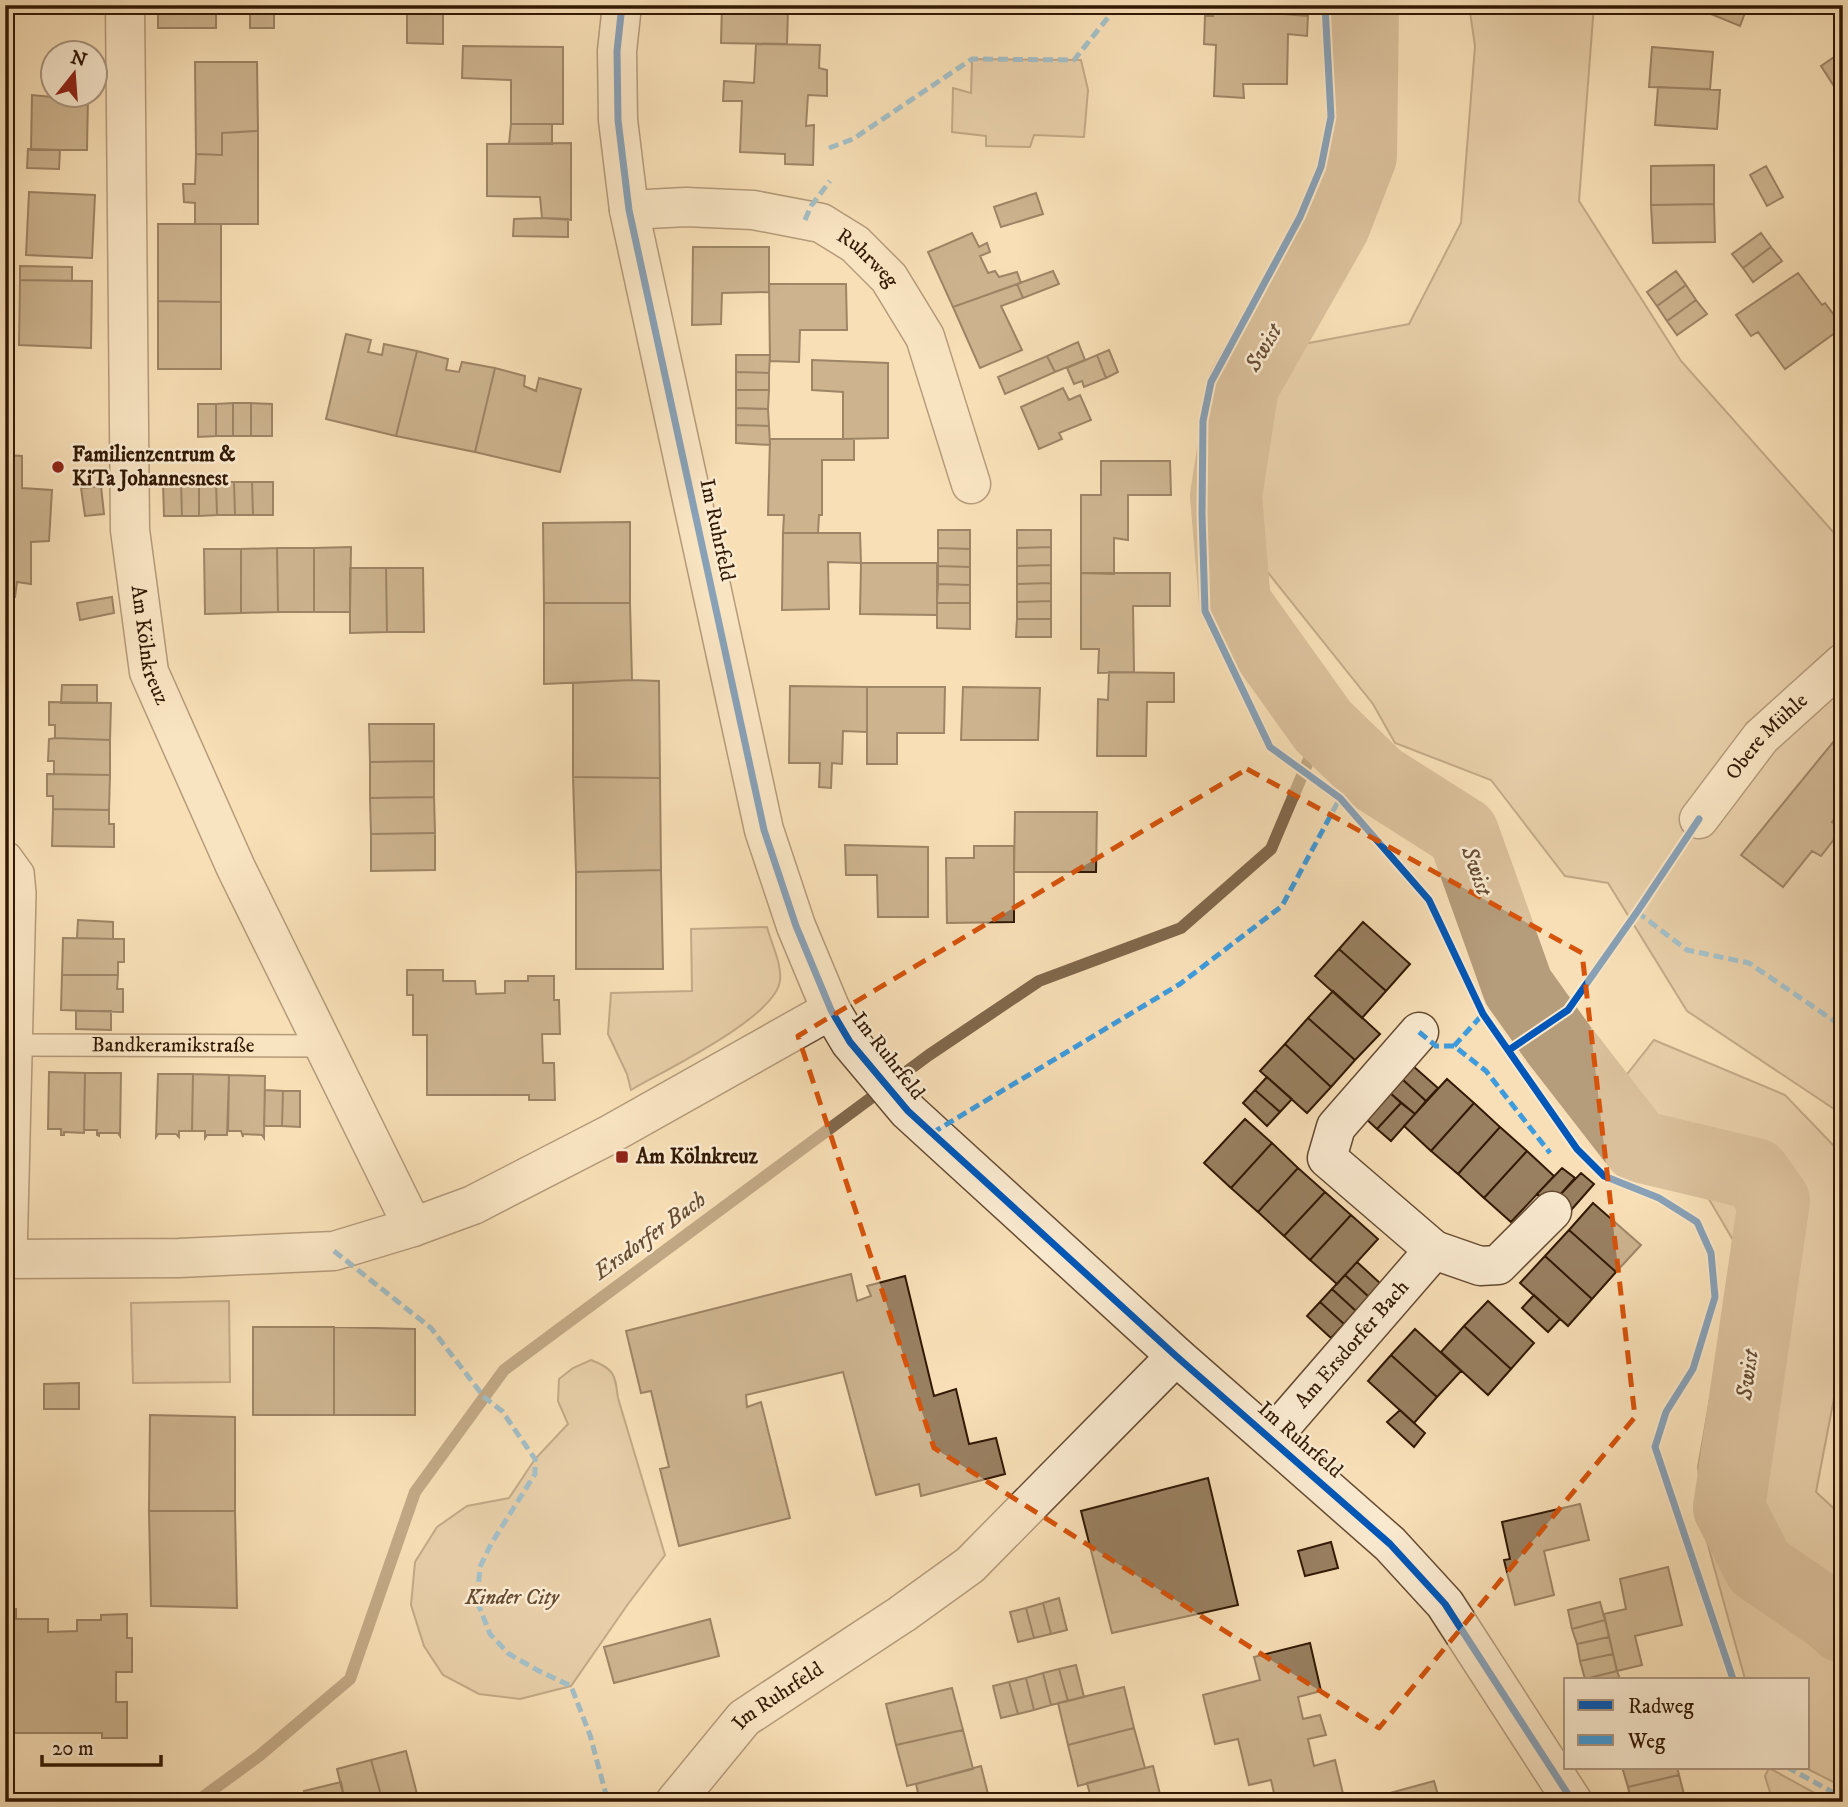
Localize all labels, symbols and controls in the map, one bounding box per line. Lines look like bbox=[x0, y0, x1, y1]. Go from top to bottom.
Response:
north arrow bbox=[38, 38, 108, 108]
text: N bbox=[68, 46, 90, 73]
street label: Ruhrweg bbox=[832, 223, 905, 293]
water label: Swist bbox=[1238, 317, 1290, 378]
place label: Familienzentrum & KiTa Johannesnest bbox=[72, 442, 236, 492]
marker: Familienzentrum & KiTa Johannesnest bbox=[50, 459, 66, 475]
street label: Im Ruhrfeld bbox=[693, 476, 741, 584]
street label: Am Kölnkreuz bbox=[125, 584, 175, 709]
street label: Obere Mühle bbox=[1720, 688, 1814, 785]
water label: Swist bbox=[1453, 841, 1499, 902]
street label: Im Ruhrfeld bbox=[846, 1007, 931, 1105]
street label: Bandkeramikstraße bbox=[92, 1032, 255, 1059]
place label: Am Kölnkreuz bbox=[635, 1144, 759, 1170]
marker: Am Kölnkreuz bbox=[614, 1149, 630, 1165]
water label: Ersdorfer Bach bbox=[586, 1185, 712, 1288]
street label: Am Ersdorfer Bach bbox=[1289, 1275, 1415, 1414]
water label: Swist bbox=[1730, 1346, 1766, 1403]
street label: Im Ruhrfeld bbox=[1252, 1396, 1348, 1484]
park label: Kinder City bbox=[464, 1585, 560, 1611]
street label: Im Ruhrfeld bbox=[727, 1656, 829, 1735]
legend bbox=[1564, 1678, 1810, 1769]
text: Radweg bbox=[1628, 1694, 1694, 1720]
scale bar bbox=[42, 1723, 161, 1767]
text: Weg bbox=[1627, 1729, 1666, 1755]
text: 20 m bbox=[52, 1736, 94, 1762]

